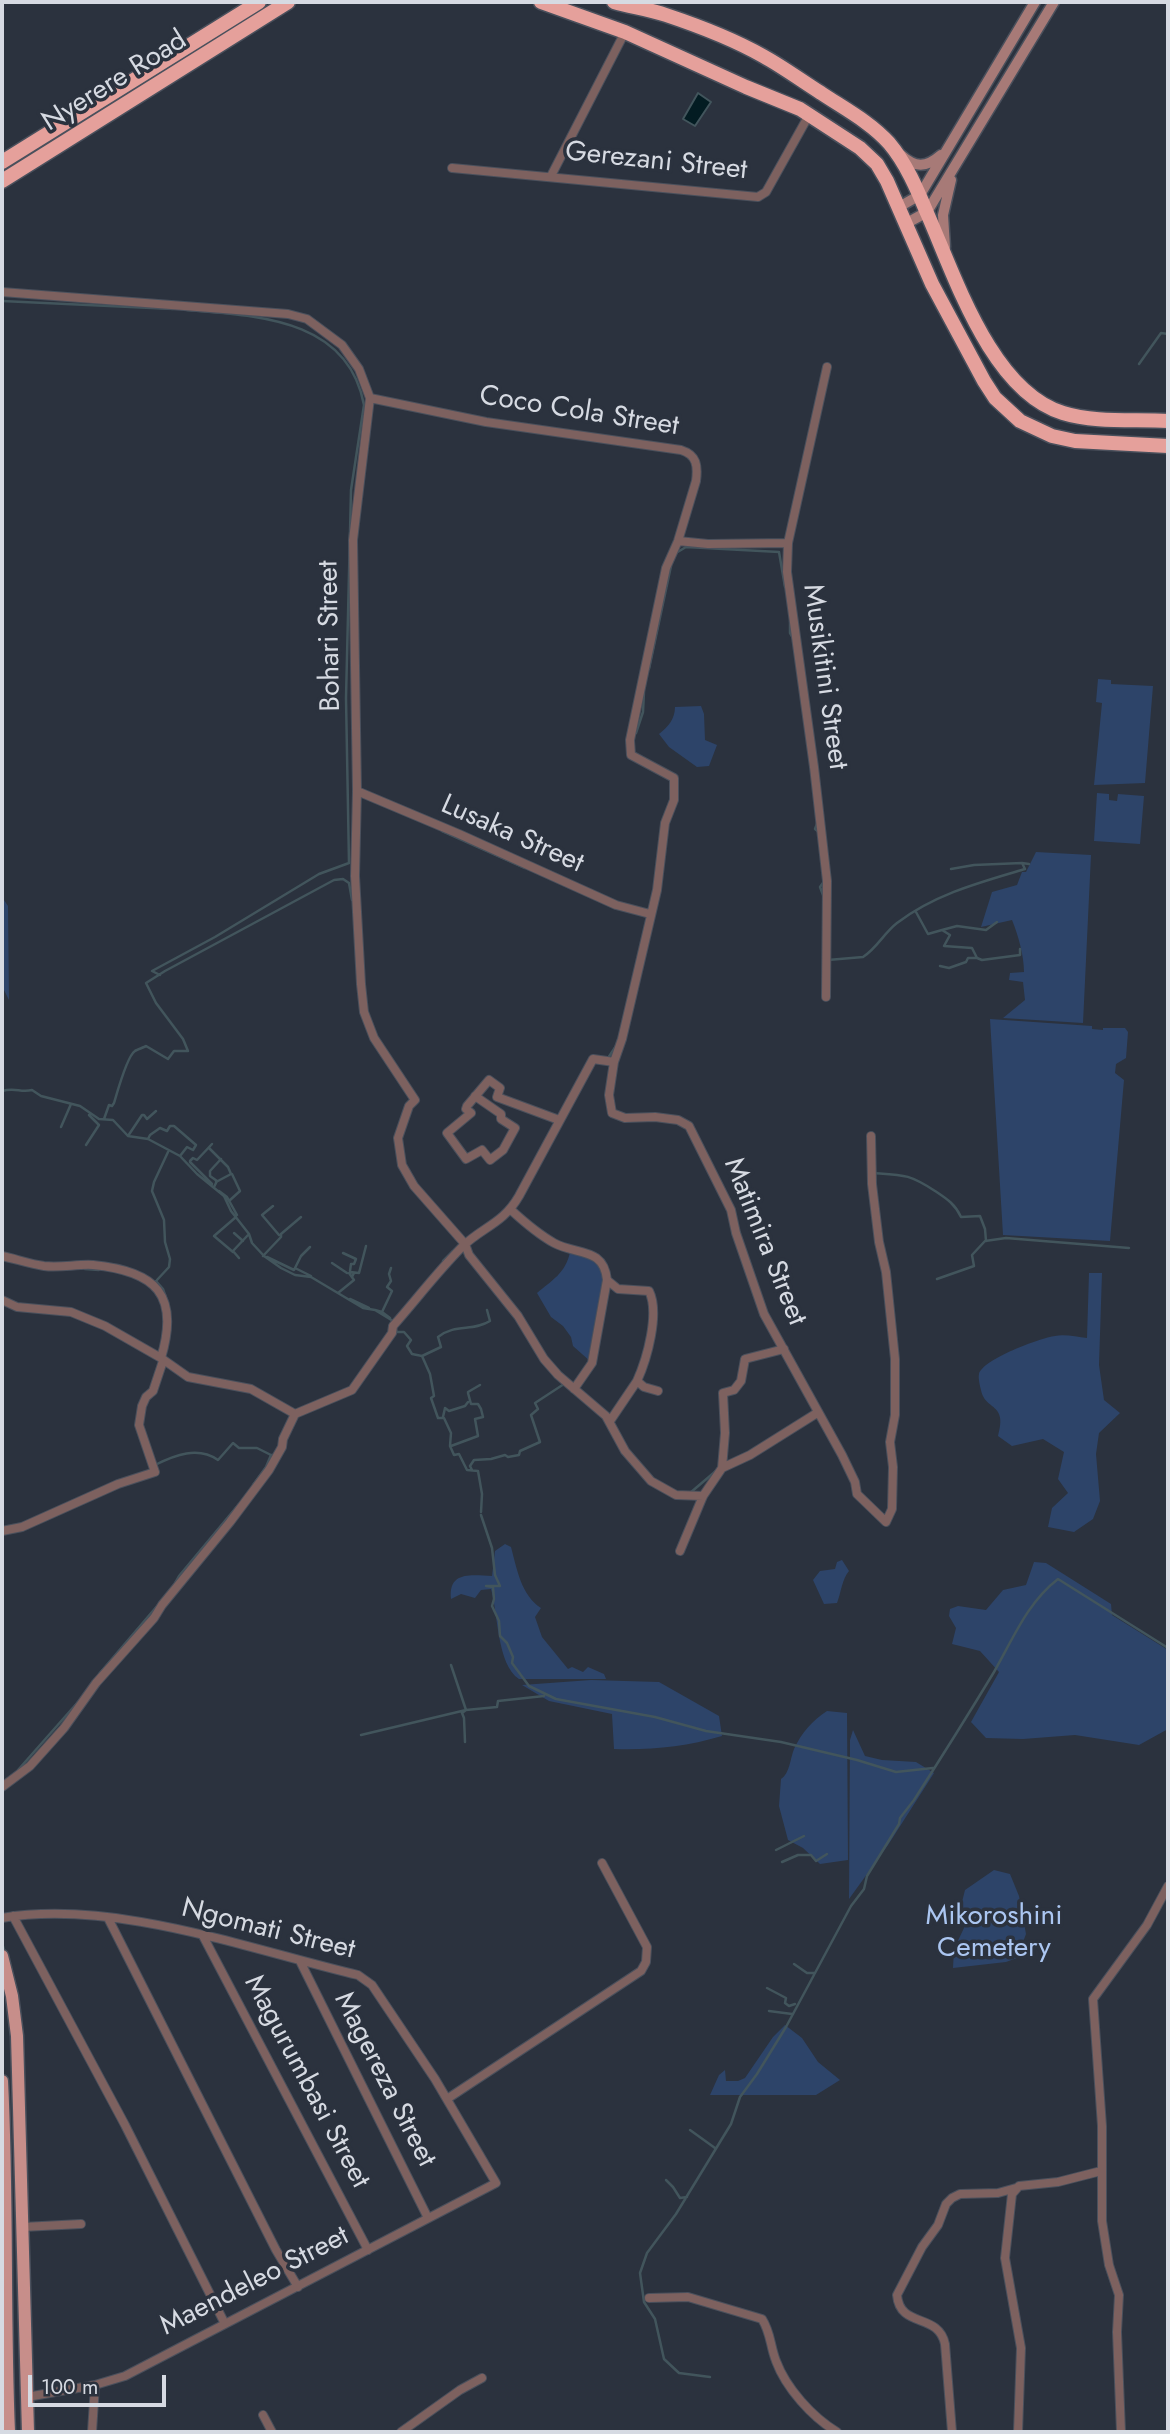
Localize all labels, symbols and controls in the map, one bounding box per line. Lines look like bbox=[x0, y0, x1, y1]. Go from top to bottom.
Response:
street label: Nyerere Road bbox=[37, 24, 193, 140]
street label: Gerezani Street bbox=[563, 136, 749, 188]
street label: Coco Cola Street bbox=[477, 380, 681, 444]
street label: Bohari Street bbox=[313, 560, 349, 712]
street label: Musikitini Street bbox=[794, 582, 854, 772]
street label: Lusaka Street bbox=[436, 789, 588, 881]
street label: Matimira Street bbox=[715, 1153, 813, 1331]
street label: Ngomati Street bbox=[178, 1892, 358, 1968]
park label: Mikoroshini Cemetery bbox=[926, 1900, 1062, 1966]
street label: Magurumbasi Street bbox=[236, 1970, 376, 2194]
street label: Magereza Street bbox=[326, 1987, 442, 2173]
street label: Maendeleo Street bbox=[155, 2220, 355, 2344]
scale bar bbox=[32, 2360, 170, 2404]
text: 100 m bbox=[41, 2372, 98, 2402]

